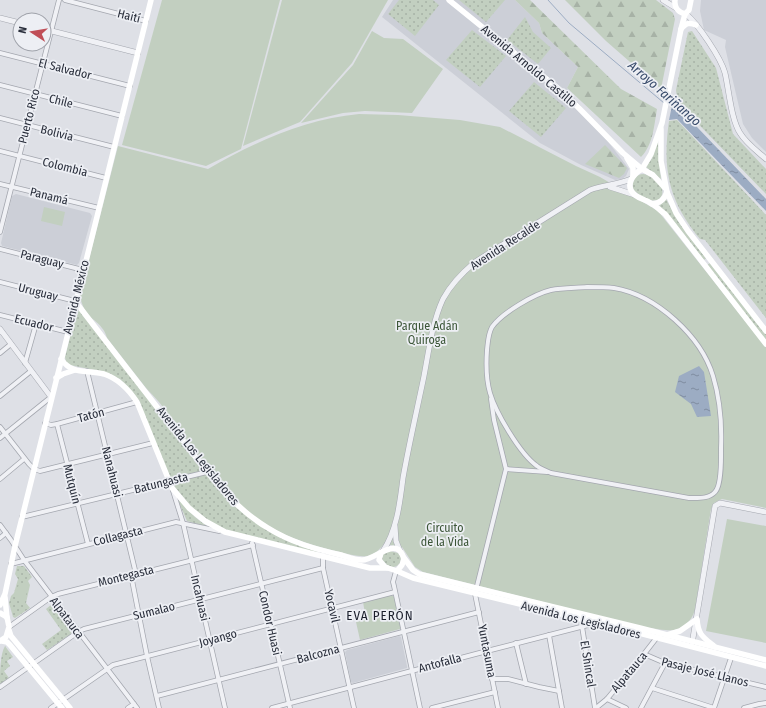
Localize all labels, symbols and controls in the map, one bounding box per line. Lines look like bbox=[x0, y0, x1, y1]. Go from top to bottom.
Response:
street label: Haití bbox=[116, 6, 142, 26]
north arrow bbox=[12, 12, 52, 52]
street label: Avenida Arnoldo Castillo bbox=[478, 22, 580, 110]
text: N bbox=[16, 25, 30, 35]
street label: El Salvador bbox=[37, 56, 94, 83]
water label: Arroyo Fariñango bbox=[625, 57, 704, 129]
street label: Puerto Rico bbox=[15, 87, 43, 145]
street label: Chile bbox=[47, 91, 75, 111]
street label: Bolivia bbox=[39, 122, 75, 144]
street label: Colombia bbox=[41, 155, 89, 179]
street label: Panamá bbox=[28, 185, 70, 208]
street label: Avenida Recalde bbox=[467, 217, 543, 273]
street label: Paraguay bbox=[19, 247, 66, 271]
street label: Avenida México bbox=[60, 258, 92, 336]
street label: Uruguay bbox=[17, 280, 60, 304]
street label: Ecuador bbox=[13, 311, 56, 335]
park label: Parque Adán Quiroga bbox=[396, 319, 458, 347]
street label: Avenida Los Legisladores bbox=[154, 404, 242, 508]
street label: Tatón bbox=[76, 405, 106, 425]
street label: Nanahuasi bbox=[99, 445, 125, 499]
street label: Mutquín bbox=[60, 463, 84, 505]
street label: Batungasta bbox=[133, 470, 189, 496]
park label: Circuito de la Vida bbox=[421, 521, 469, 549]
street label: Collagasta bbox=[92, 523, 144, 549]
street label: Montegasta bbox=[97, 562, 155, 590]
street label: Incahuasi bbox=[188, 574, 212, 622]
street label: Yocavil bbox=[321, 588, 343, 624]
street label: Condor Huasi bbox=[256, 589, 284, 657]
street label: Alpatauca bbox=[47, 594, 87, 642]
street label: Avenida Los Legisladores bbox=[520, 598, 642, 642]
street label: Sumalao bbox=[132, 599, 176, 623]
district label: EVA PERÓN bbox=[346, 608, 414, 623]
street label: Yuntasuma bbox=[475, 623, 499, 679]
street label: Joyango bbox=[197, 626, 239, 650]
street label: El Shincal bbox=[577, 640, 599, 688]
street label: Balcozna bbox=[295, 642, 341, 666]
street label: Alpatauca bbox=[608, 649, 650, 695]
street label: Antofalla bbox=[417, 651, 463, 675]
street label: Pasaje José Llanos bbox=[660, 654, 750, 690]

